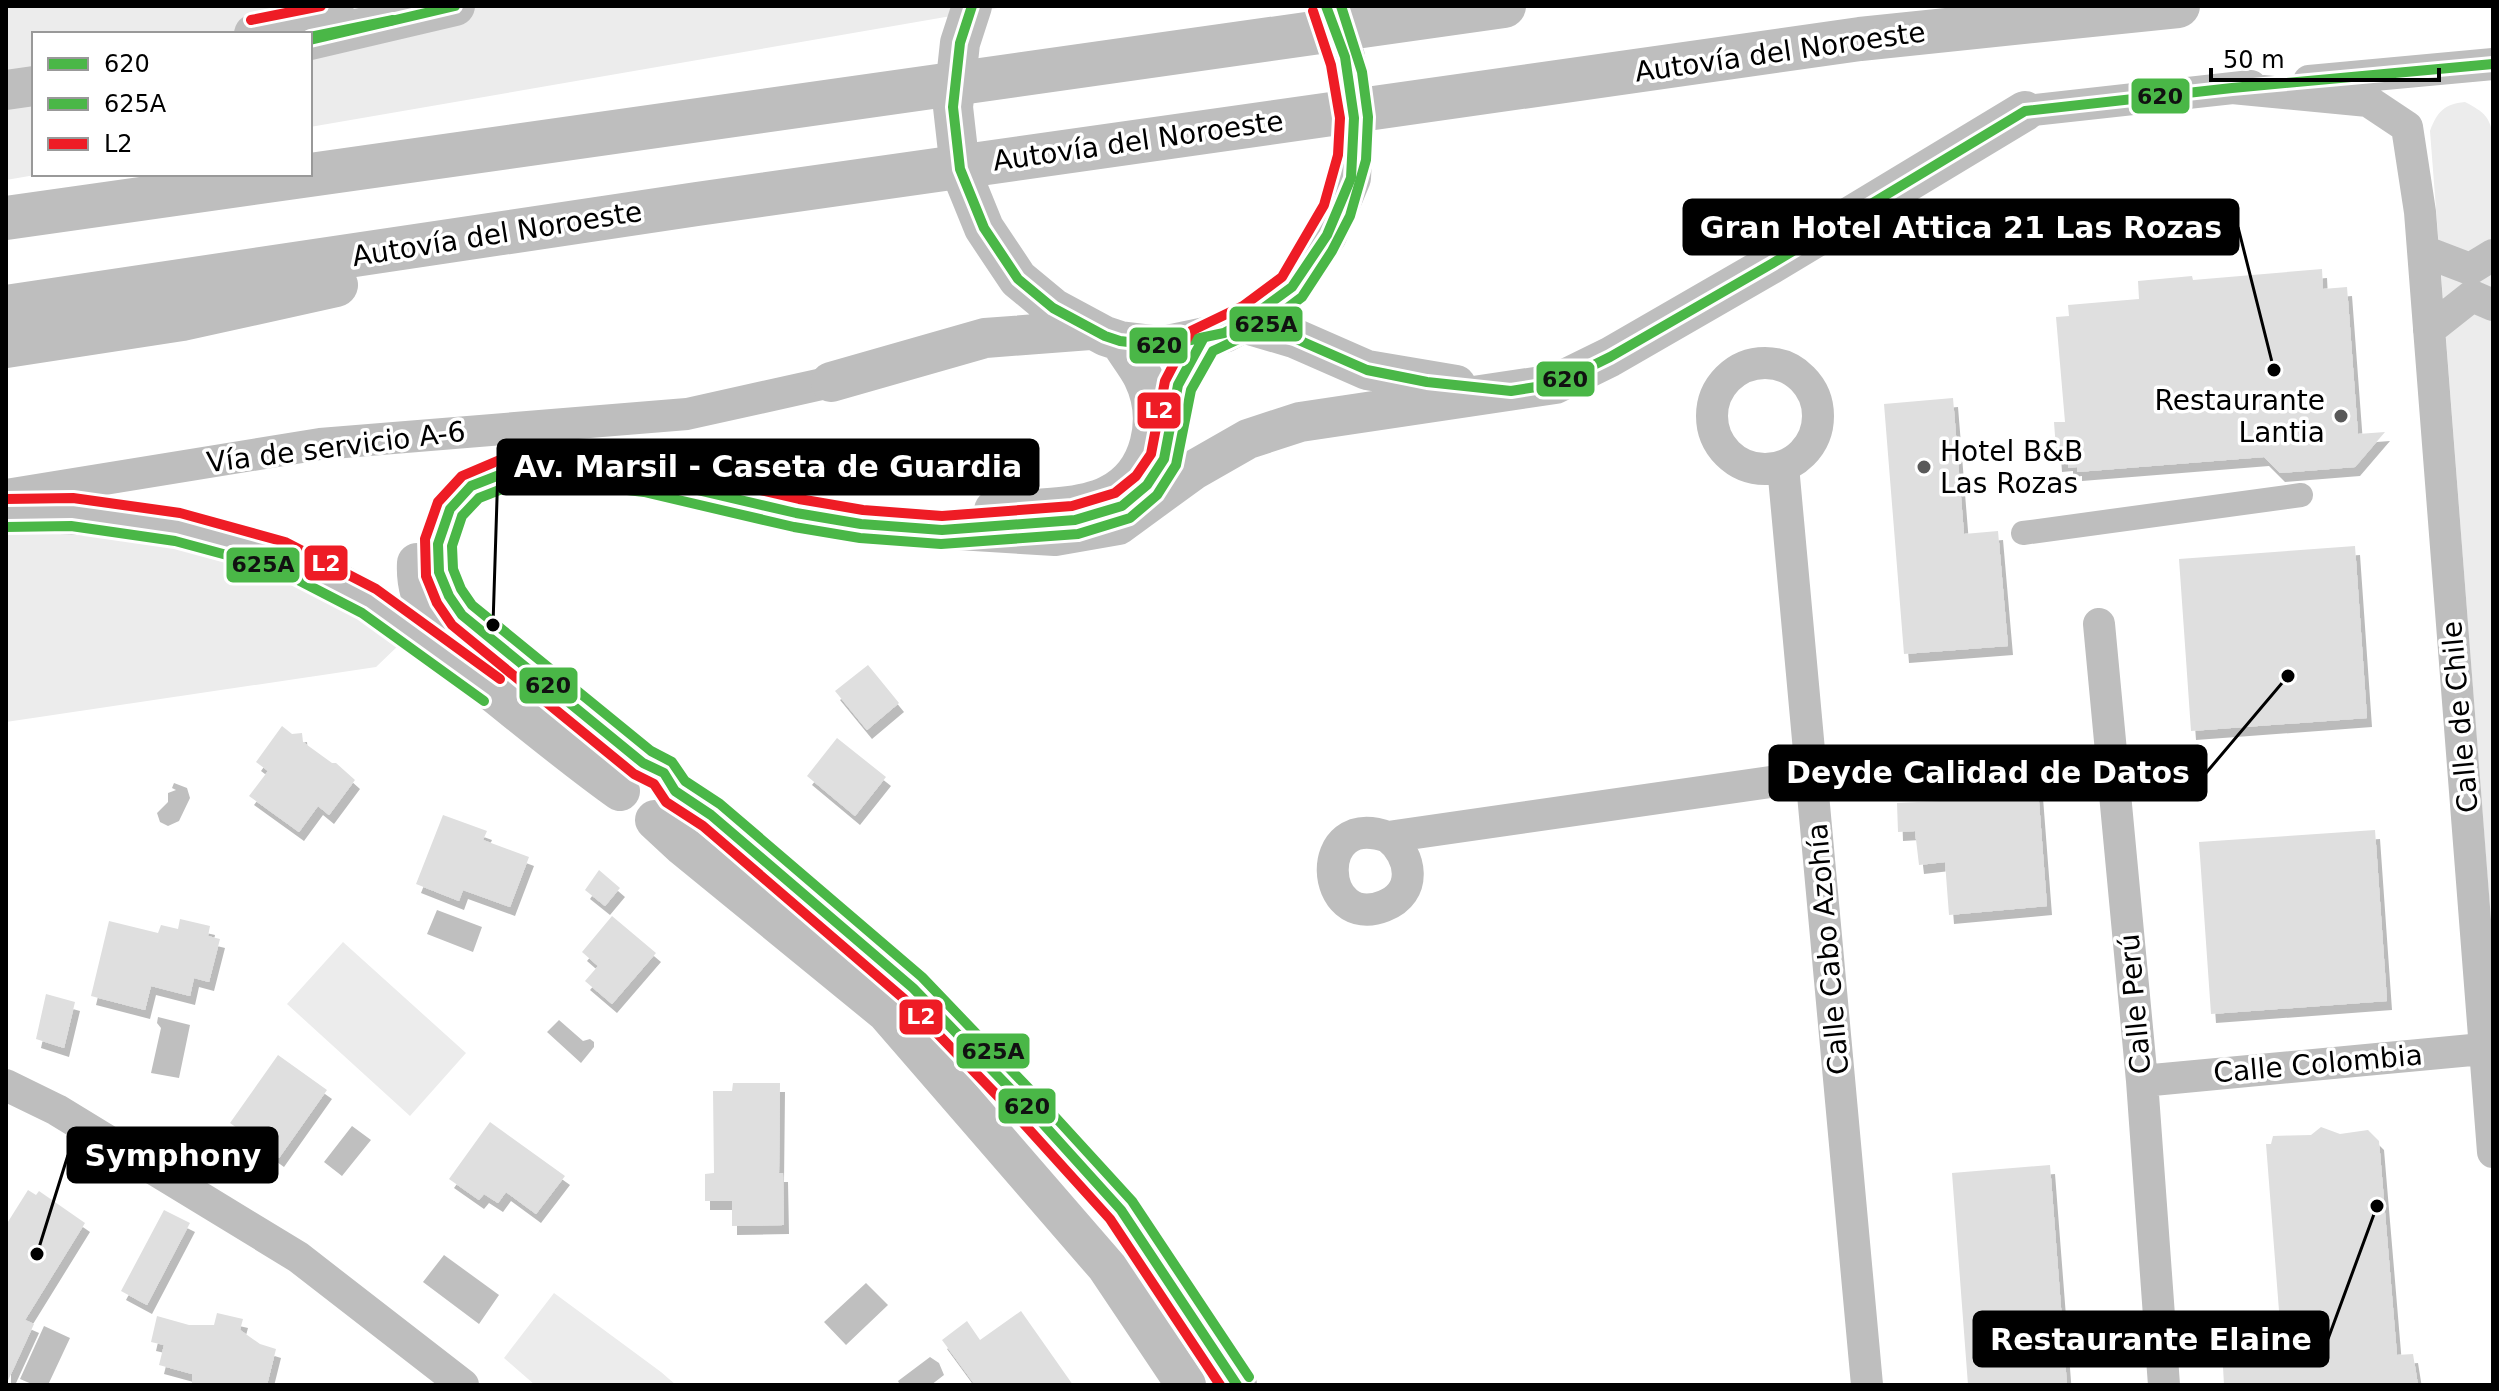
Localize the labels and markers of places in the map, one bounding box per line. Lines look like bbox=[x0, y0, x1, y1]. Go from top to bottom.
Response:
callout: Gran Hotel Attica 21 Las Rozas bbox=[1684, 200, 2238, 254]
place label: Restaurante Lantia bbox=[2154, 384, 2325, 449]
marker: Restaurante Lantia bbox=[2332, 407, 2350, 425]
place label: Hotel B&B Las Rozas bbox=[1940, 435, 2083, 500]
callout: Av. Marsil - Caseta de Guardia bbox=[498, 440, 1038, 494]
marker: Hotel B&B Las Rozas bbox=[1915, 458, 1933, 476]
callout: Deyde Calidad de Datos bbox=[1770, 746, 2206, 800]
callout: Symphony bbox=[68, 1128, 277, 1182]
callout: Restaurante Elaine bbox=[1974, 1312, 2328, 1366]

